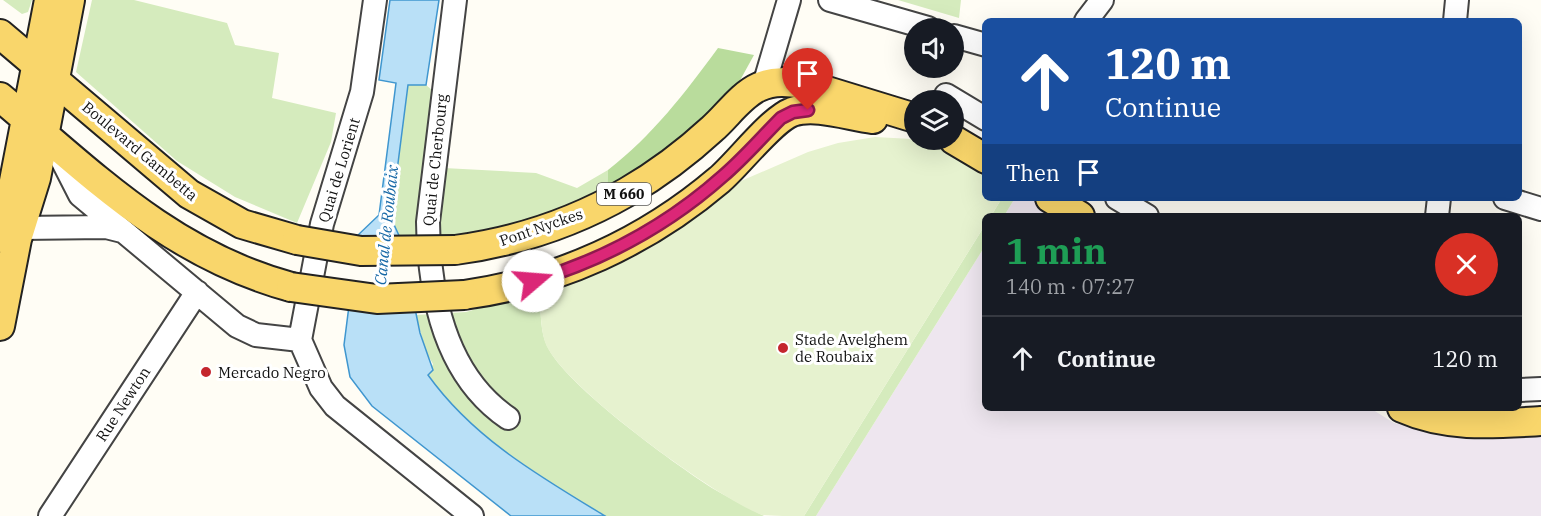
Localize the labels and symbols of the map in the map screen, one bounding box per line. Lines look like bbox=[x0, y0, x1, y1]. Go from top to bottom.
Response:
pin bbox=[782, 48, 833, 110]
street label: Quai de Cherbourg bbox=[419, 93, 451, 227]
street label: Boulevard Gambetta bbox=[78, 97, 202, 205]
street label: Quai de Lorient bbox=[314, 115, 364, 225]
water label: Canal de Roubaix bbox=[370, 163, 402, 286]
road number: M 660 bbox=[597, 183, 651, 205]
street label: Pont Nyckes bbox=[497, 204, 585, 250]
position arrow bbox=[501, 249, 565, 313]
place label: Stade Avelghem de Roubaix bbox=[795, 330, 908, 366]
marker: Stade Avelghem de Roubaix bbox=[776, 341, 790, 355]
street label: Rue Newton bbox=[92, 363, 154, 445]
place label: Mercado Negro bbox=[218, 363, 326, 382]
marker: Mercado Negro bbox=[199, 365, 213, 379]

